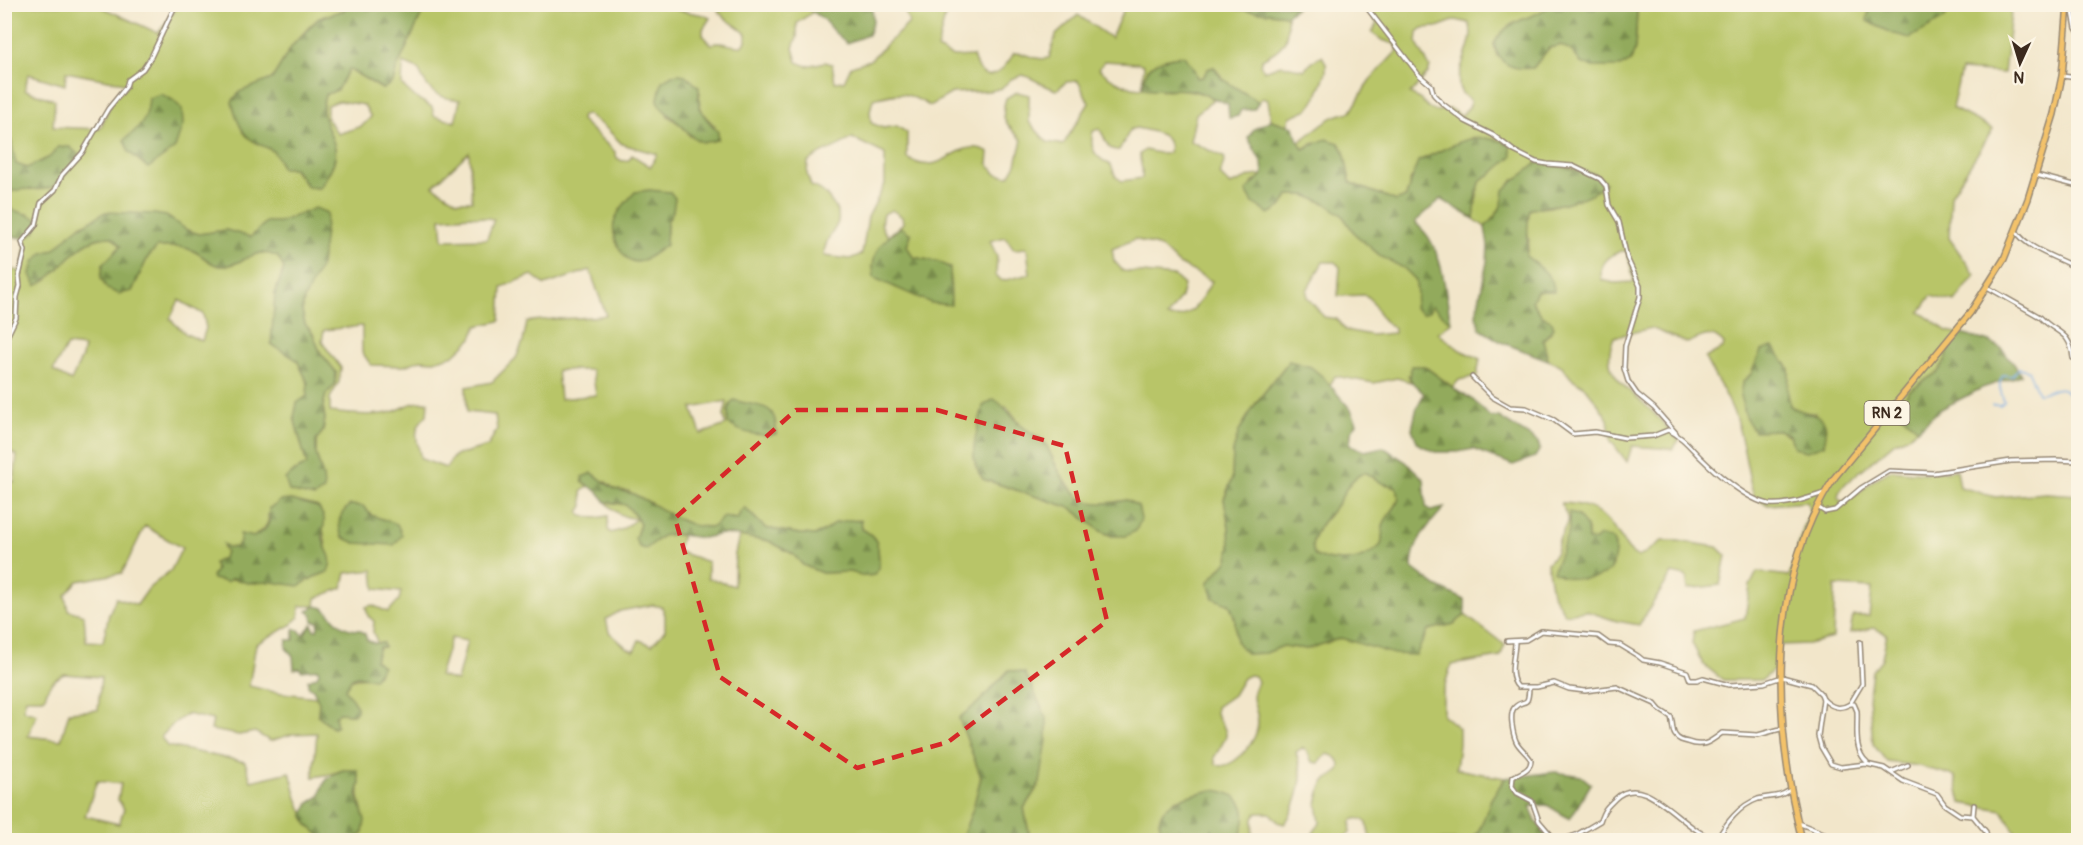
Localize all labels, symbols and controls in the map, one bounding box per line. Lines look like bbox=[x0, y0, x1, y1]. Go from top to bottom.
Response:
north arrow bbox=[1990, 33, 2050, 93]
text: N bbox=[2013, 67, 2025, 87]
road number: RN 2 bbox=[1864, 401, 1910, 425]

